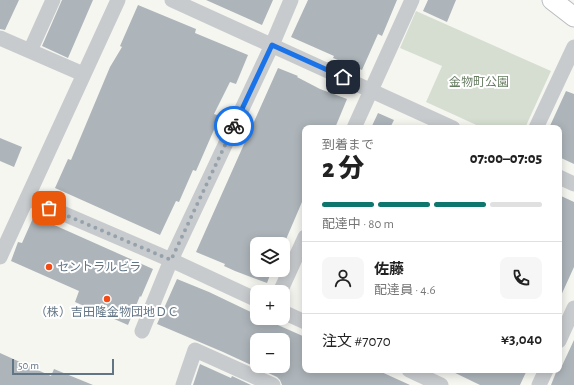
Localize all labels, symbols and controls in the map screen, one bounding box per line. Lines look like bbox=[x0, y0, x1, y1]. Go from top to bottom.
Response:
pin bbox=[326, 60, 360, 94]
icon: home bbox=[332, 66, 354, 88]
park label: 金物町公園 bbox=[449, 75, 509, 88]
courier bbox=[214, 106, 254, 146]
icon: bike bbox=[223, 115, 245, 137]
text: 到着まで bbox=[322, 139, 374, 152]
text: 07:00–07:05 bbox=[470, 151, 542, 166]
text: 2 分 bbox=[322, 156, 364, 182]
pin bbox=[32, 191, 66, 225]
icon: bag bbox=[38, 197, 60, 219]
text: 配達中 · 80 m bbox=[322, 218, 394, 231]
map controls bbox=[250, 237, 290, 373]
button: layers bbox=[250, 237, 290, 277]
button: person bbox=[322, 257, 364, 299]
button: phone bbox=[500, 257, 542, 299]
place label: セントラルビラ bbox=[57, 261, 141, 273]
marker: セントラルビラ bbox=[44, 262, 54, 272]
text: 佐藤 bbox=[374, 262, 404, 277]
text: 配達員 · 4.6 bbox=[374, 284, 436, 297]
button: + bbox=[250, 285, 290, 325]
marker: （株）吉田隆金物団地ＤＣ bbox=[102, 294, 112, 304]
place label: （株）吉田隆金物団地ＤＣ bbox=[35, 305, 179, 318]
text: ¥3,040 bbox=[501, 332, 542, 347]
button: − bbox=[250, 333, 290, 373]
text: 注文 #7070 bbox=[322, 334, 391, 349]
scale bar bbox=[12, 357, 114, 376]
text: 50 m bbox=[18, 360, 39, 371]

